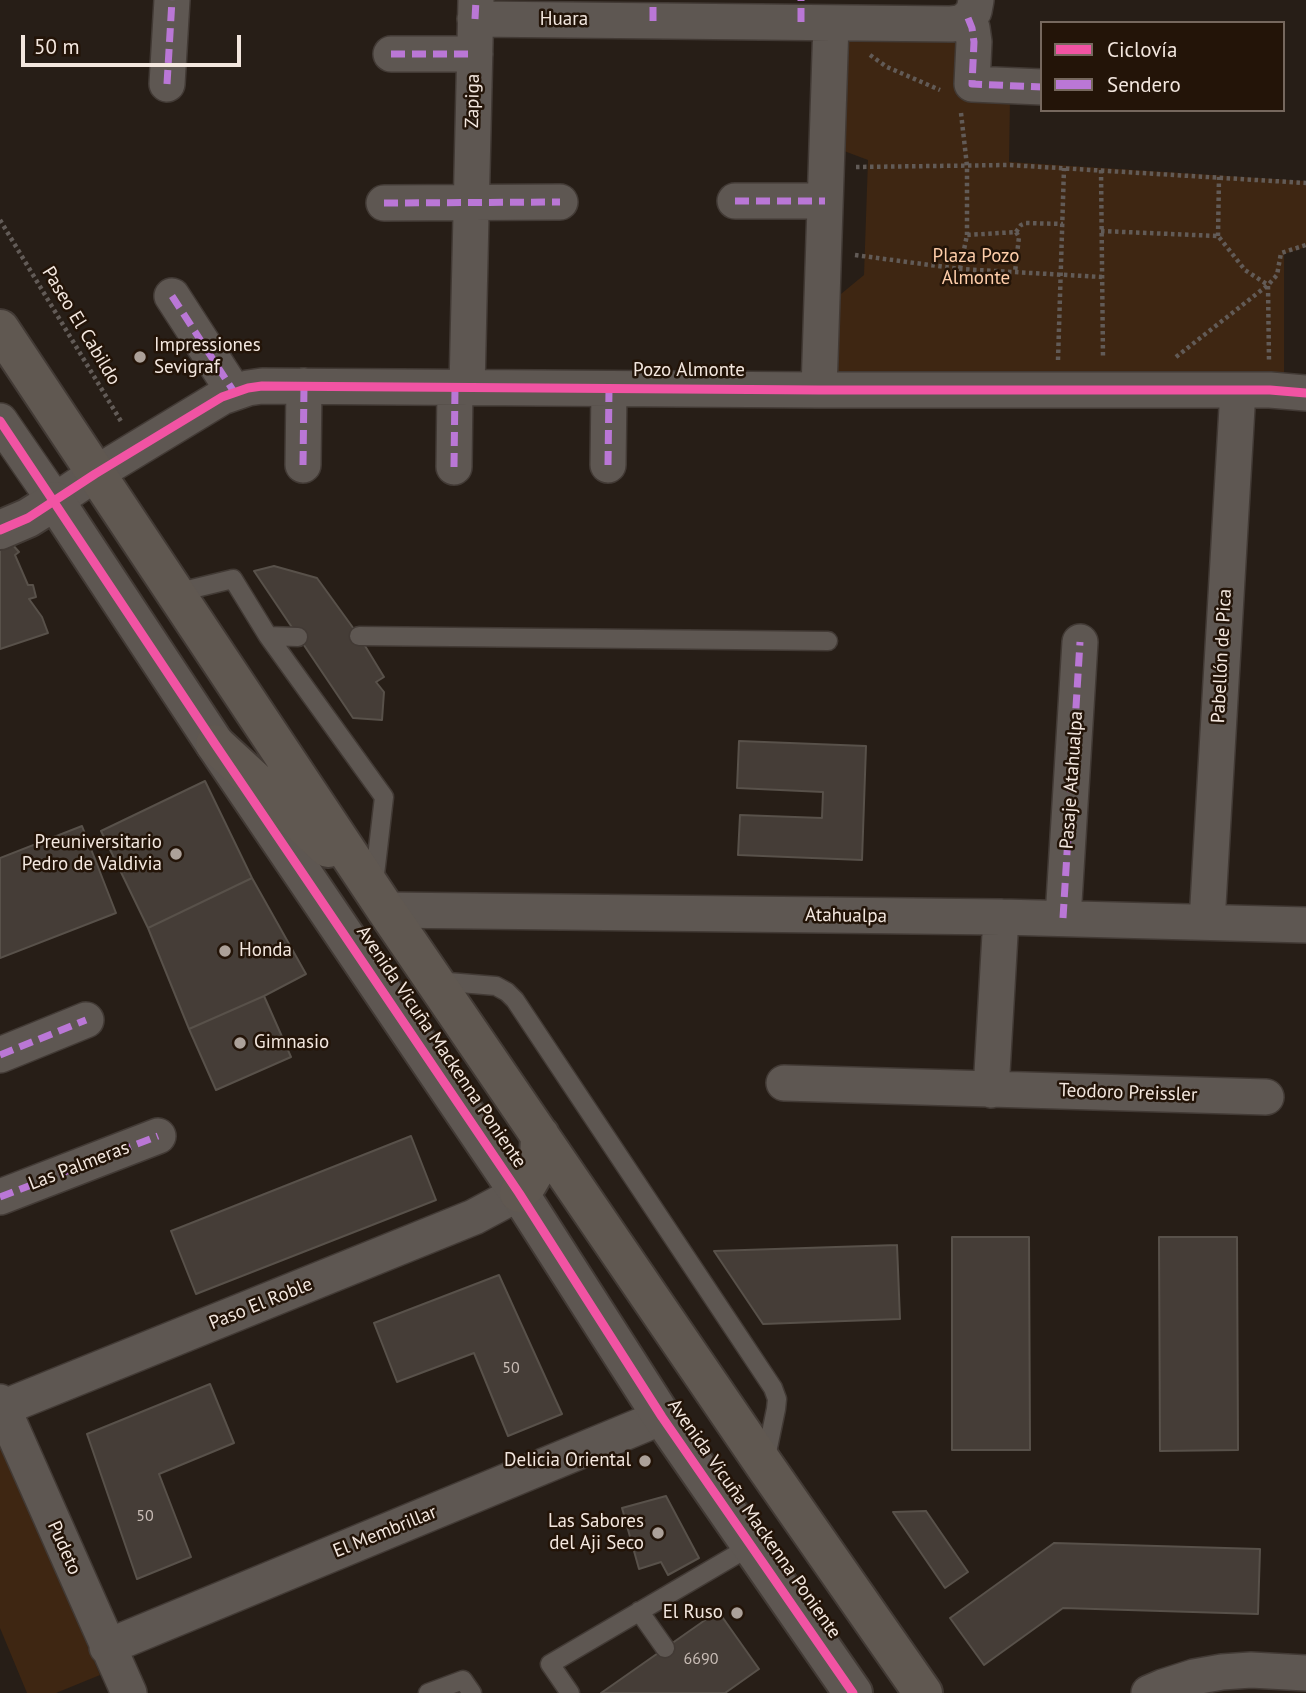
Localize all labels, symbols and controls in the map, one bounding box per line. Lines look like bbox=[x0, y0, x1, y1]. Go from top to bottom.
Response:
street label: Huara bbox=[540, 9, 588, 31]
scale bar bbox=[24, 21, 245, 65]
legend bbox=[1040, 21, 1285, 112]
text: 50 m bbox=[34, 33, 80, 60]
text: Ciclovía bbox=[1107, 36, 1177, 63]
text: Sendero bbox=[1107, 71, 1181, 98]
street label: Zapiga bbox=[461, 74, 485, 128]
park label: Plaza Pozo Almonte bbox=[933, 246, 1019, 290]
street label: Paseo El Cabildo bbox=[37, 263, 125, 389]
place label: Impressiones Sevigraf bbox=[154, 335, 261, 379]
marker: Impressiones Sevigraf bbox=[132, 349, 148, 365]
street label: Pozo Almonte bbox=[633, 360, 745, 382]
street label: Pabellón de Pica bbox=[1207, 588, 1237, 724]
street label: Pasaje Atahualpa bbox=[1056, 710, 1088, 850]
place label: Preuniversitario Pedro de Valdivia bbox=[22, 832, 162, 876]
marker: Preuniversitario Pedro de Valdivia bbox=[168, 846, 184, 862]
street label: Atahualpa bbox=[805, 904, 887, 928]
street label: Avenida Vicuña Mackenna Poniente bbox=[351, 922, 531, 1172]
place label: Honda bbox=[239, 940, 292, 962]
marker: Honda bbox=[217, 943, 233, 959]
place label: Gimnasio bbox=[254, 1032, 329, 1054]
marker: Gimnasio bbox=[232, 1035, 248, 1051]
street label: Teodoro Preissler bbox=[1058, 1079, 1198, 1107]
street label: Las Palmeras bbox=[26, 1136, 132, 1196]
street label: Paso El Roble bbox=[206, 1273, 316, 1335]
house number: 50 bbox=[502, 1358, 520, 1378]
street label: Avenida Vicuña Mackenna Poniente bbox=[662, 1395, 846, 1643]
place label: Delicia Oriental bbox=[504, 1450, 631, 1472]
marker: Delicia Oriental bbox=[637, 1453, 653, 1469]
street label: El Membrillar bbox=[330, 1501, 440, 1563]
house number: 50 bbox=[136, 1506, 154, 1526]
place label: Las Sabores del Aji Seco bbox=[548, 1511, 644, 1555]
street label: Pudeto bbox=[42, 1518, 86, 1578]
marker: Las Sabores del Aji Seco bbox=[650, 1525, 666, 1541]
place label: El Ruso bbox=[663, 1602, 723, 1624]
marker: El Ruso bbox=[729, 1605, 745, 1621]
house number: 6690 bbox=[684, 1649, 718, 1669]

